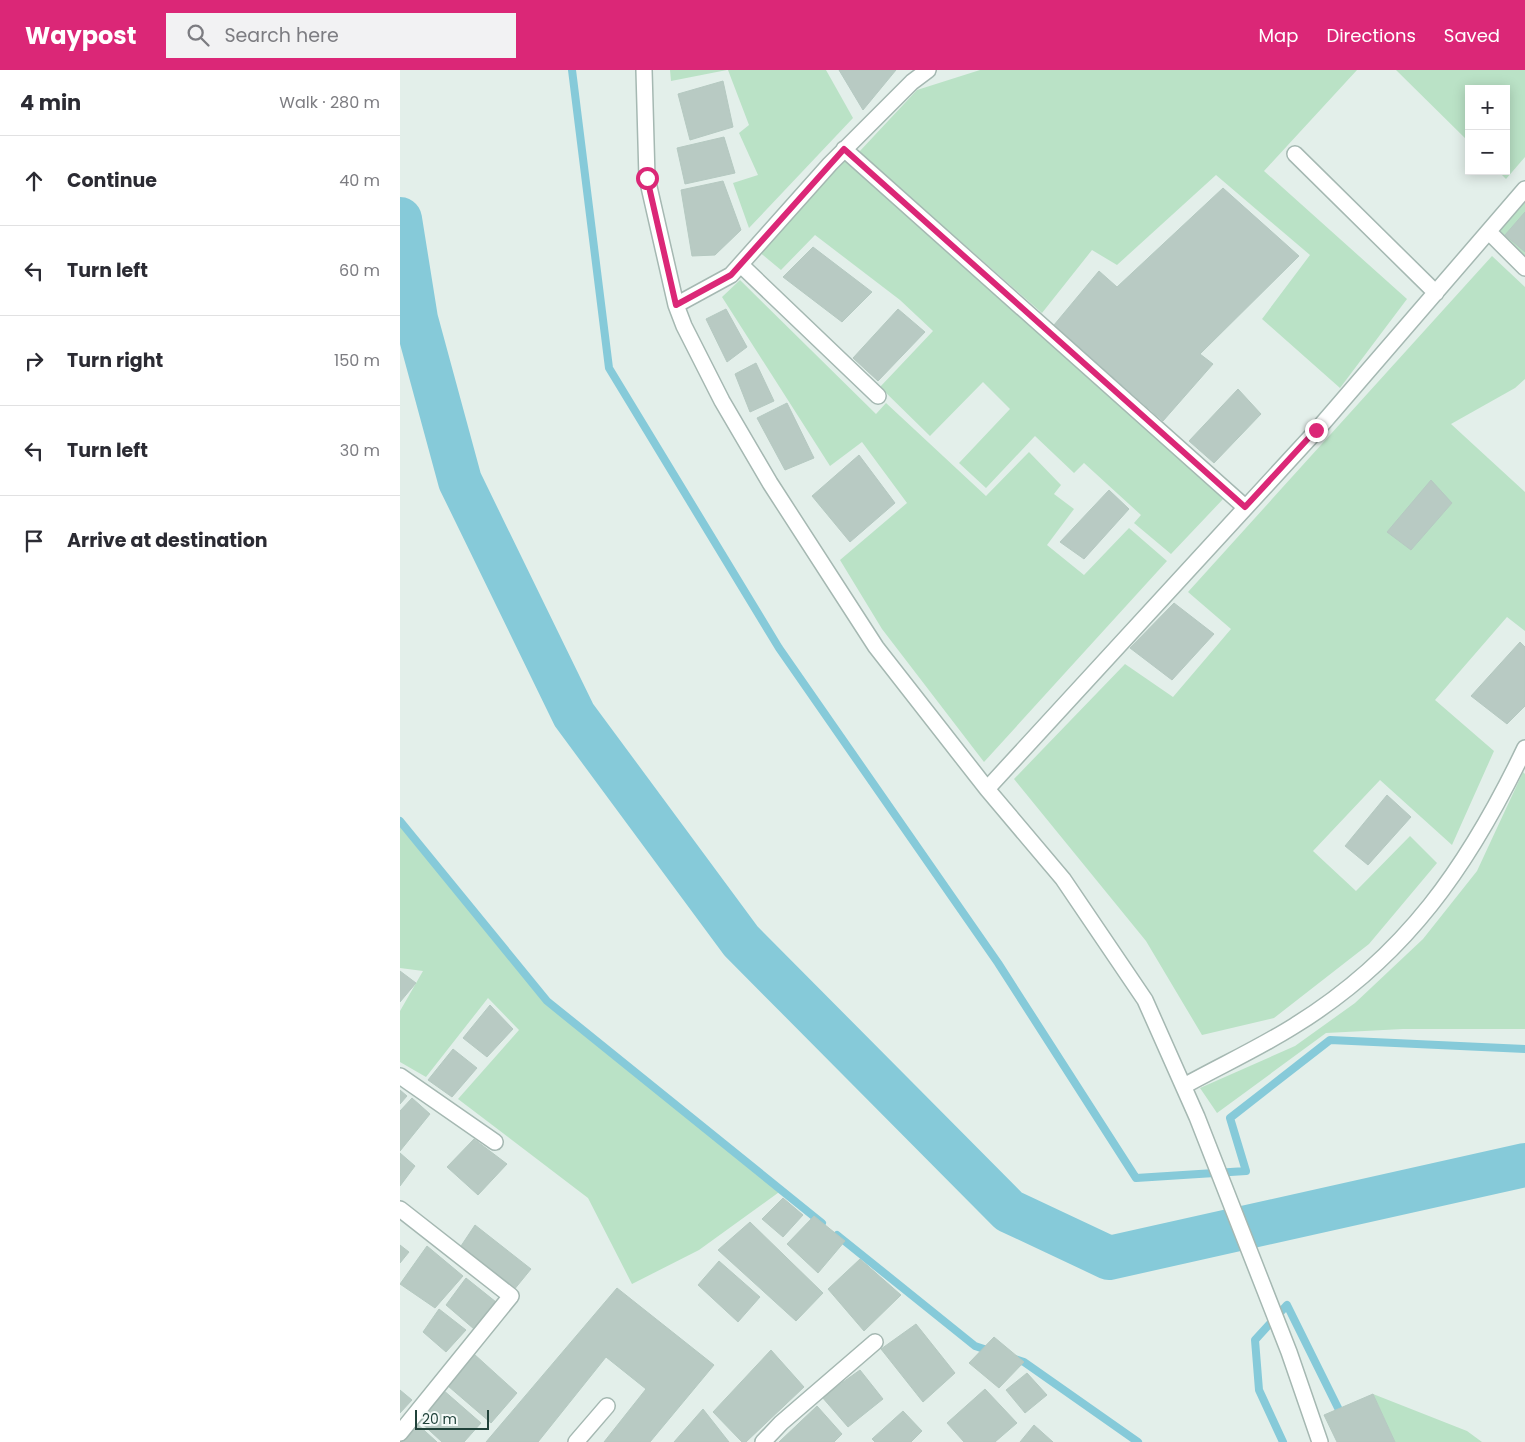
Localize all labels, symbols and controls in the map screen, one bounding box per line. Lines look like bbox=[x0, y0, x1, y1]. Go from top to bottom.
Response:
search box bbox=[166, 13, 516, 58]
text: Waypost bbox=[25, 19, 136, 52]
icon: search bbox=[184, 21, 212, 49]
text: Search here bbox=[224, 22, 339, 49]
text: Map bbox=[1259, 23, 1298, 48]
text: Directions bbox=[1326, 23, 1416, 48]
text: Saved bbox=[1444, 23, 1500, 48]
map controls bbox=[1465, 85, 1510, 175]
button: + bbox=[1465, 85, 1510, 130]
text: 4 min bbox=[20, 88, 81, 117]
text: Walk · 280 m bbox=[279, 91, 380, 114]
button: − bbox=[1465, 130, 1510, 175]
icon: ahead bbox=[20, 167, 48, 195]
text: Continue bbox=[67, 167, 157, 194]
route start bbox=[636, 167, 659, 190]
text: 40 m bbox=[339, 169, 380, 192]
icon: left bbox=[20, 257, 48, 285]
text: Turn left bbox=[67, 257, 148, 284]
text: 60 m bbox=[339, 259, 380, 282]
icon: right bbox=[20, 347, 48, 375]
text: Turn right bbox=[67, 347, 163, 374]
text: 150 m bbox=[334, 349, 380, 372]
route end bbox=[1305, 419, 1328, 442]
icon: left bbox=[20, 437, 48, 465]
text: Turn left bbox=[67, 437, 148, 464]
text: 30 m bbox=[340, 439, 380, 462]
icon: arrive bbox=[20, 527, 48, 555]
text: Arrive at destination bbox=[67, 527, 268, 554]
scale bar bbox=[415, 1407, 489, 1430]
text: 20 m bbox=[422, 1409, 457, 1429]

